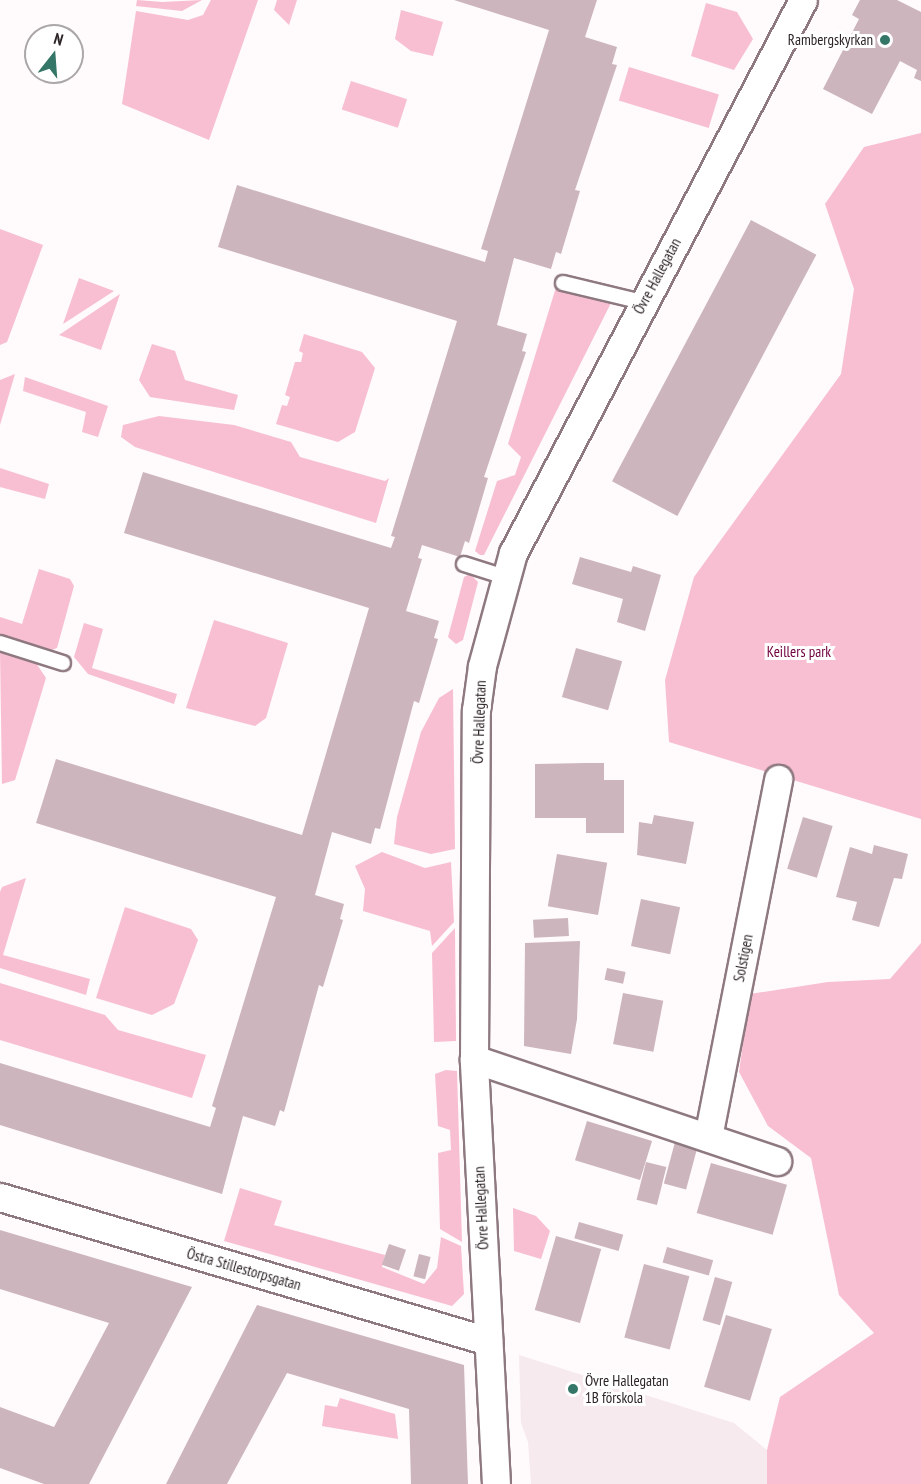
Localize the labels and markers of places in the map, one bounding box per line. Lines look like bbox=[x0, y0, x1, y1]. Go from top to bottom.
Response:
place label: Rambergskyrkan bbox=[788, 31, 873, 49]
marker: Rambergskyrkan bbox=[878, 33, 892, 47]
place label: Övre Hallegatan 1B förskola bbox=[585, 1371, 669, 1406]
marker: Övre Hallegatan 1B förskola bbox=[566, 1382, 580, 1396]

